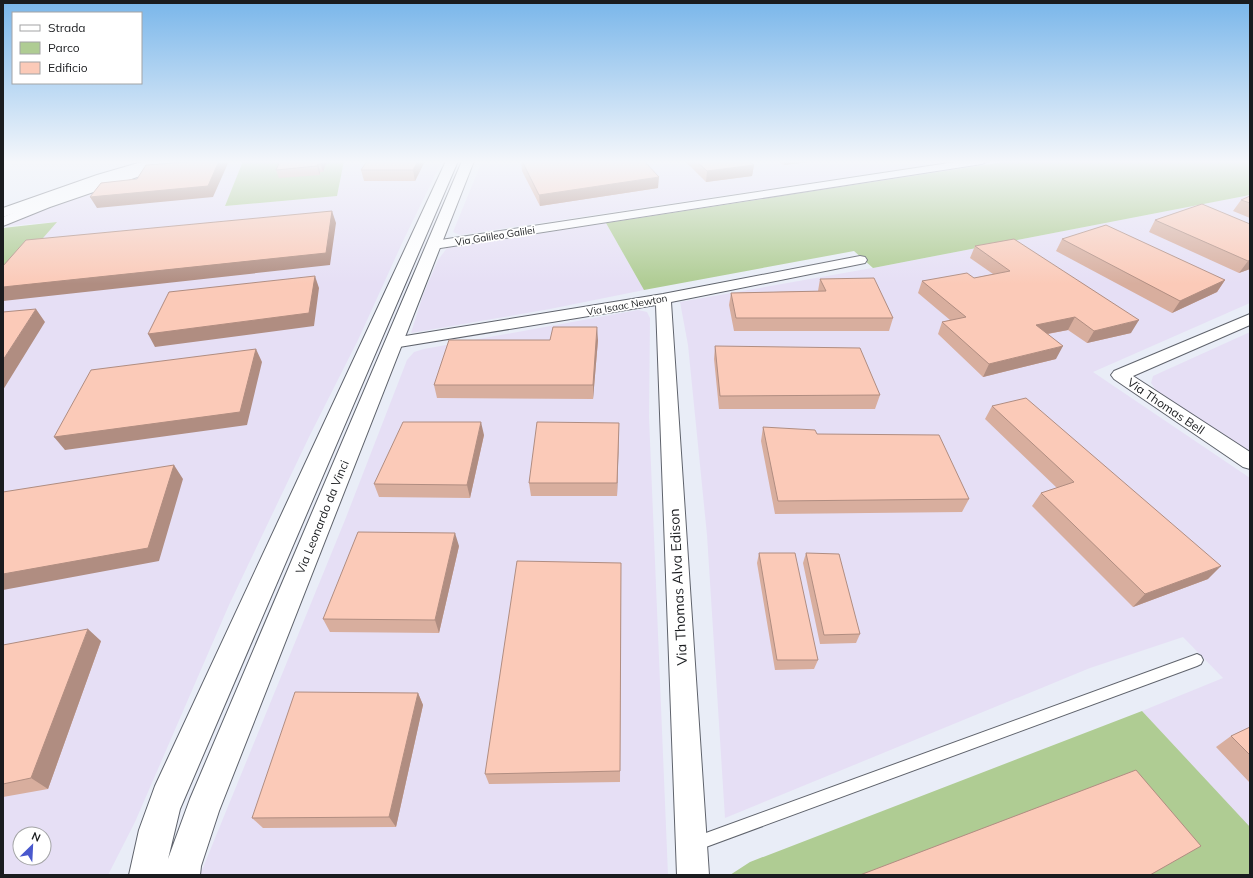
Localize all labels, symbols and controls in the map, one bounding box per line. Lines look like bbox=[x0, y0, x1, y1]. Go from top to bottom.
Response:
legend bbox=[12, 12, 142, 84]
text: Strada bbox=[48, 20, 86, 35]
text: Parco bbox=[48, 40, 80, 55]
text: Edificio bbox=[48, 60, 88, 75]
street label: Via Galileo Galilei bbox=[454, 223, 536, 249]
street label: Via Isaac Newton bbox=[586, 291, 669, 318]
street label: Via Thomas Bell bbox=[1125, 375, 1207, 437]
street label: Via Leonardo da Vinci bbox=[292, 458, 352, 576]
street label: Via Thomas Alva Edison bbox=[665, 508, 691, 666]
north arrow bbox=[12, 826, 52, 866]
text: N bbox=[29, 829, 43, 845]

